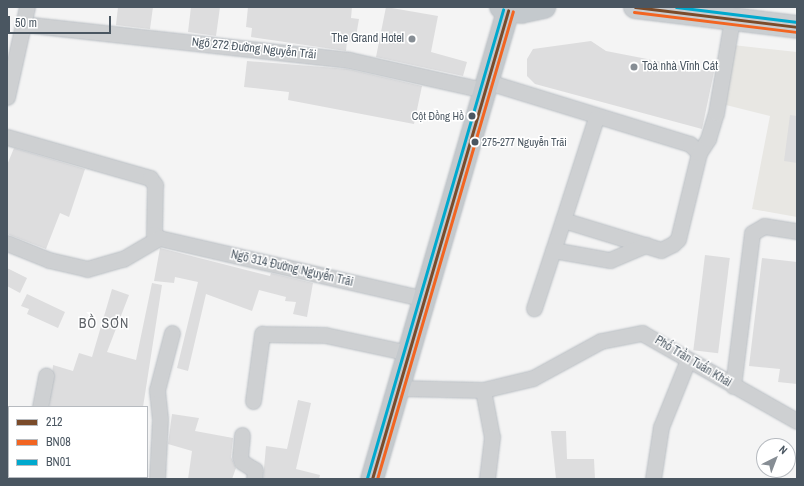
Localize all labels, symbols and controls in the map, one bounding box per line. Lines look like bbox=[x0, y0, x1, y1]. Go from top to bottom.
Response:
scale bar bbox=[10, 8, 113, 34]
text: 50 m bbox=[15, 15, 37, 31]
place label: The Grand Hotel bbox=[331, 32, 404, 46]
marker: The Grand Hotel bbox=[407, 34, 417, 44]
street label: Ngõ 272 Đường Nguyễn Trãi bbox=[191, 35, 317, 63]
place label: Toà nhà Vĩnh Cát bbox=[642, 60, 718, 74]
marker: Toà nhà Vĩnh Cát bbox=[629, 62, 639, 72]
place label: Cột Đồng Hồ bbox=[412, 109, 464, 123]
marker: Cột Đồng Hồ bbox=[467, 111, 477, 121]
place label: 275-277 Nguyễn Trãi bbox=[482, 135, 567, 149]
marker: 275-277 Nguyễn Trãi bbox=[470, 137, 480, 147]
street label: Ngõ 314 Đường Nguyễn Trãi bbox=[229, 248, 355, 290]
district label: BỒ SƠN bbox=[79, 315, 129, 331]
street label: Phố Trần Tuấn Khải bbox=[652, 333, 734, 391]
legend bbox=[8, 406, 148, 478]
text: 212 bbox=[46, 414, 62, 430]
text: BN08 bbox=[46, 434, 71, 450]
north arrow bbox=[756, 438, 796, 478]
text: N bbox=[776, 442, 790, 457]
text: BN01 bbox=[46, 454, 71, 470]

